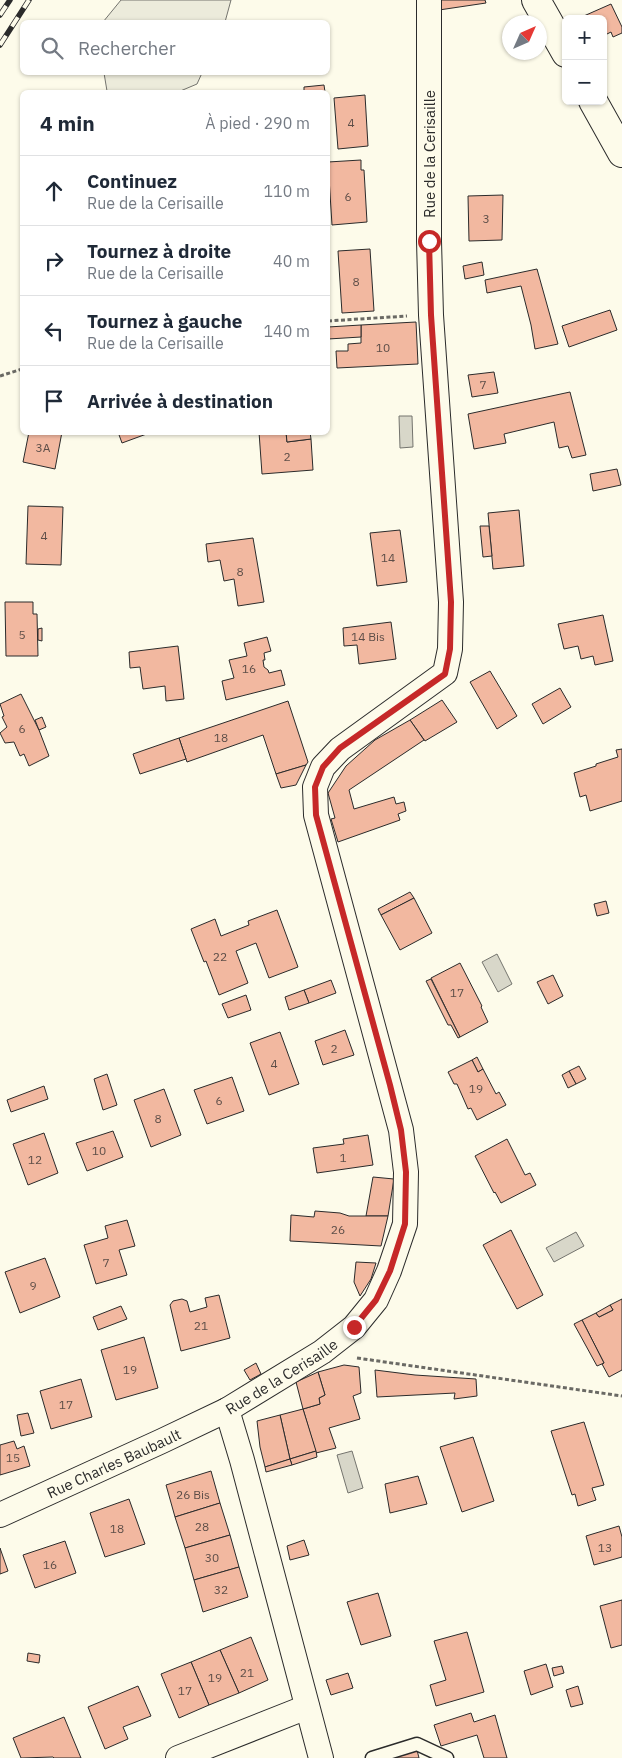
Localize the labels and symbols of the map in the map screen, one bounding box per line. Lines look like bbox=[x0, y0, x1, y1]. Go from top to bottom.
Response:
north arrow bbox=[502, 15, 547, 60]
street label: Rue de la Cerisaille bbox=[420, 90, 439, 218]
house number: 4 bbox=[347, 115, 355, 130]
house number: 6 bbox=[344, 189, 352, 204]
house number: 3 bbox=[482, 211, 490, 226]
route start bbox=[418, 230, 441, 253]
house number: 8 bbox=[352, 274, 360, 289]
house number: 10 bbox=[376, 340, 390, 355]
house number: 7 bbox=[479, 377, 487, 392]
house number: 3A bbox=[36, 440, 51, 455]
house number: 2 bbox=[283, 449, 291, 464]
house number: 4 bbox=[40, 528, 48, 543]
house number: 14 bbox=[381, 550, 395, 565]
house number: 8 bbox=[236, 564, 244, 579]
house number: 5 bbox=[18, 627, 26, 642]
house number: 14 Bis bbox=[351, 629, 385, 644]
house number: 16 bbox=[242, 661, 256, 676]
house number: 6 bbox=[18, 721, 26, 736]
house number: 18 bbox=[214, 730, 228, 745]
house number: 22 bbox=[213, 949, 227, 964]
house number: 17 bbox=[450, 985, 464, 1000]
house number: 2 bbox=[330, 1041, 338, 1056]
house number: 4 bbox=[270, 1056, 278, 1071]
house number: 19 bbox=[469, 1081, 483, 1096]
house number: 6 bbox=[215, 1093, 223, 1108]
house number: 8 bbox=[154, 1111, 162, 1126]
house number: 10 bbox=[92, 1143, 106, 1158]
house number: 1 bbox=[339, 1150, 347, 1165]
house number: 12 bbox=[28, 1152, 42, 1167]
house number: 26 bbox=[331, 1222, 345, 1237]
house number: 7 bbox=[102, 1255, 110, 1270]
house number: 9 bbox=[29, 1278, 37, 1293]
route end bbox=[343, 1316, 366, 1339]
house number: 21 bbox=[194, 1318, 208, 1333]
street label: Rue de la Cerisaille bbox=[222, 1334, 341, 1418]
house number: 19 bbox=[123, 1362, 137, 1377]
house number: 17 bbox=[59, 1397, 73, 1412]
street label: Rue Charles Baubault bbox=[44, 1424, 184, 1502]
house number: 15 bbox=[6, 1450, 20, 1465]
house number: 26 Bis bbox=[176, 1487, 210, 1502]
house number: 28 bbox=[195, 1519, 209, 1534]
house number: 18 bbox=[110, 1521, 124, 1536]
house number: 13 bbox=[598, 1540, 612, 1555]
house number: 30 bbox=[205, 1550, 219, 1565]
house number: 16 bbox=[43, 1557, 57, 1572]
house number: 32 bbox=[214, 1582, 228, 1597]
house number: 21 bbox=[240, 1665, 254, 1680]
house number: 19 bbox=[208, 1670, 222, 1685]
house number: 17 bbox=[178, 1683, 192, 1698]

